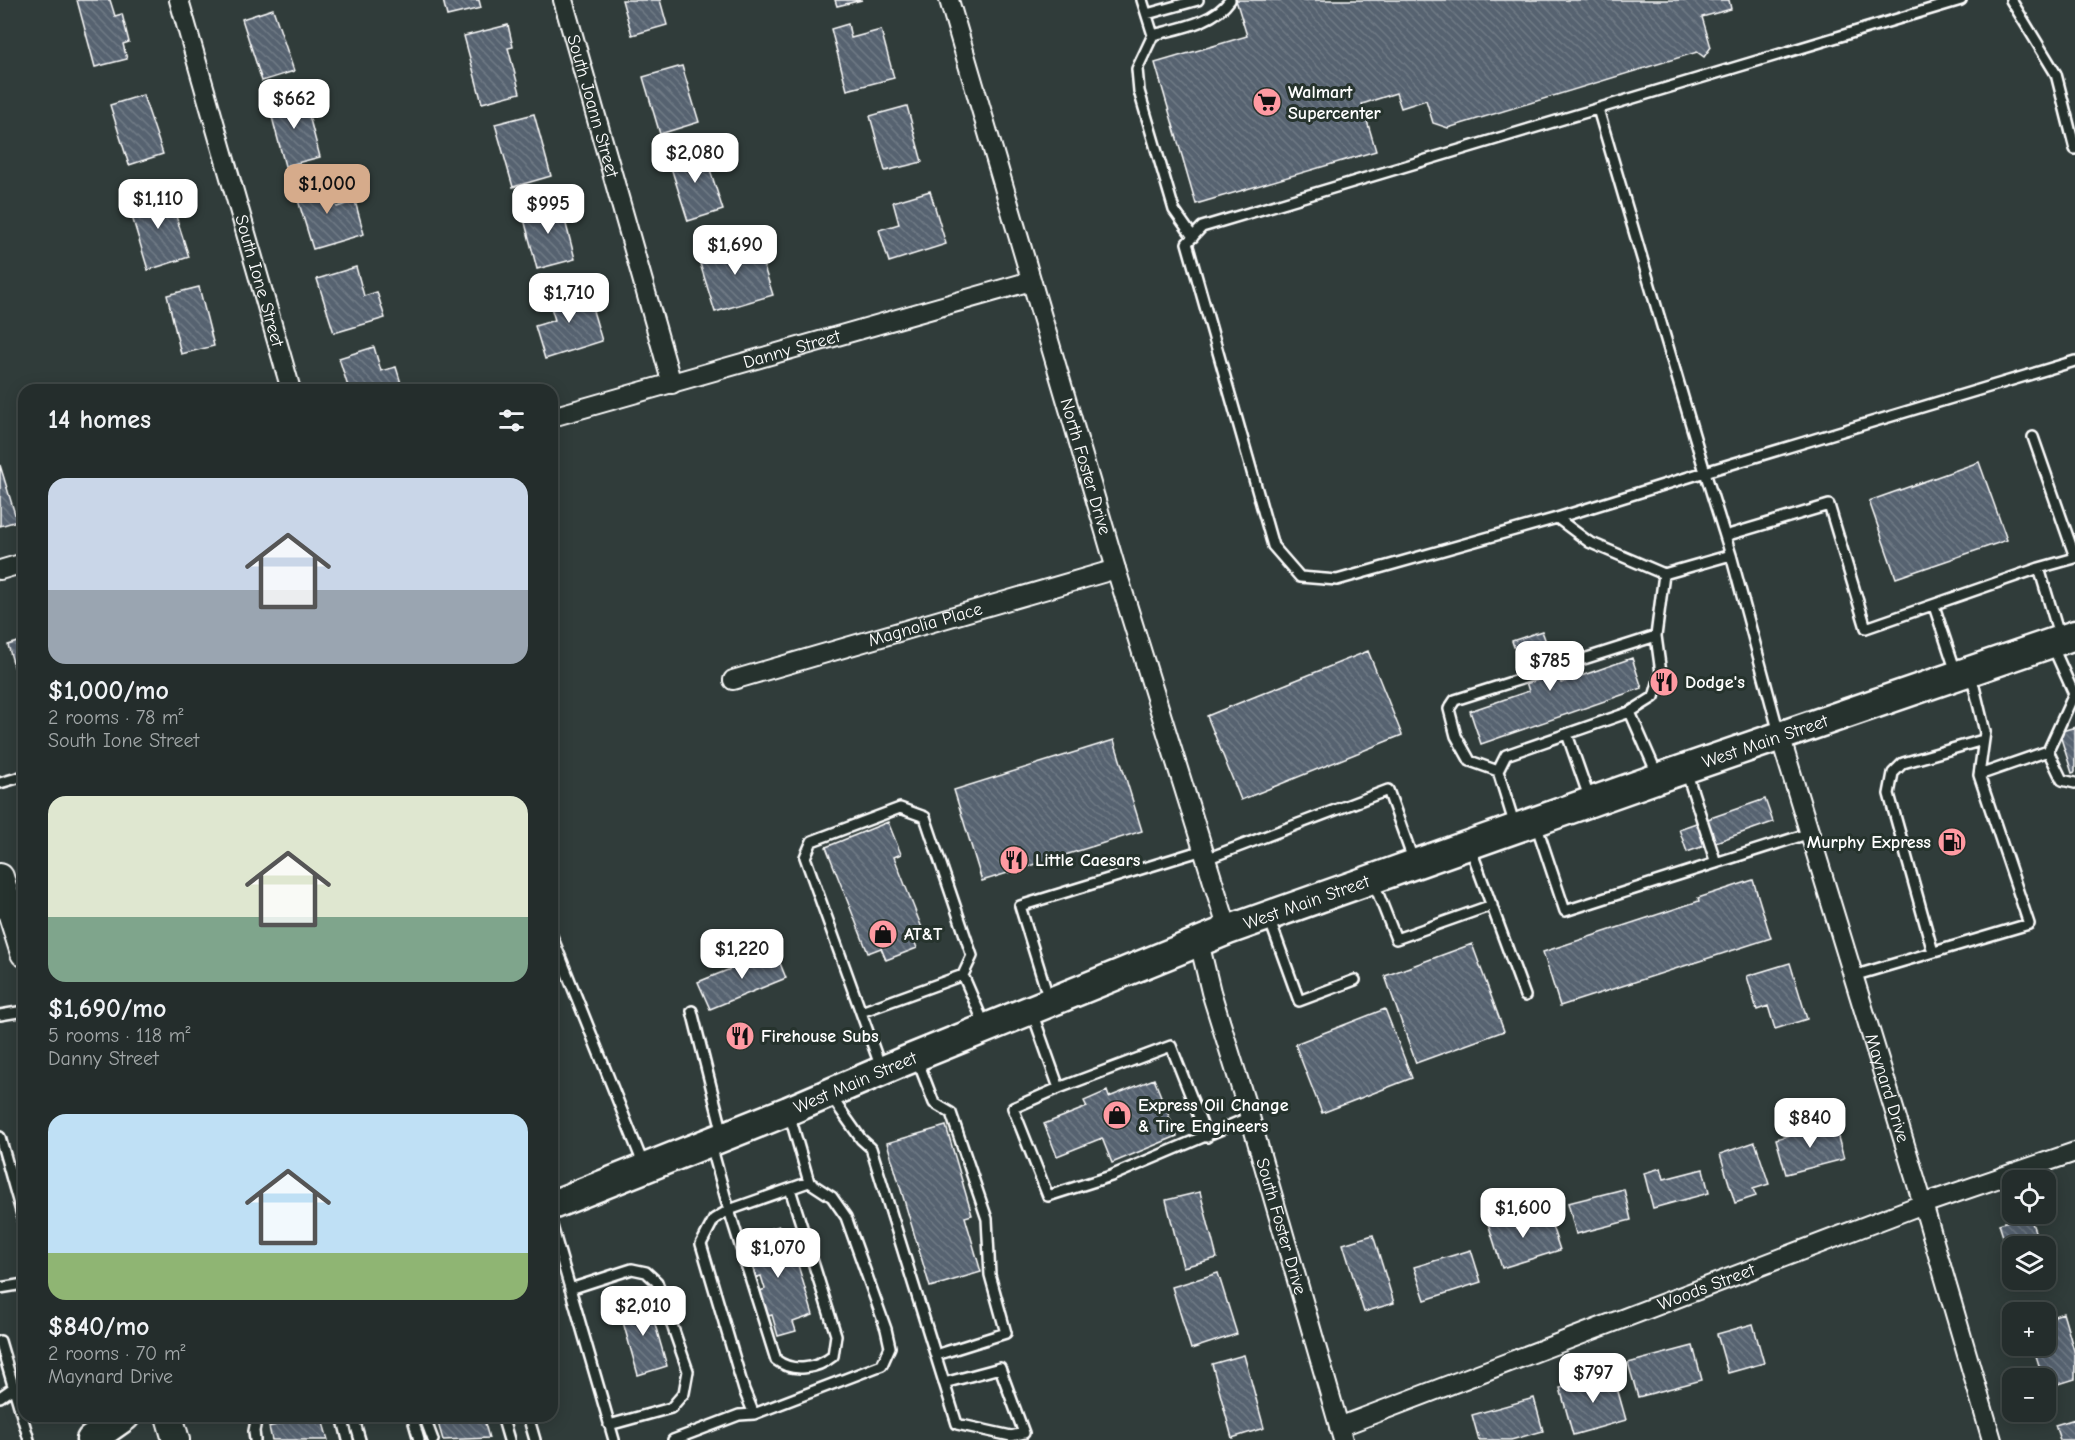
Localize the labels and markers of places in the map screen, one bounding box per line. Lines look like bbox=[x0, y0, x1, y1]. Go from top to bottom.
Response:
pin: $662 bbox=[258, 79, 330, 130]
place label: Walmart Supercenter bbox=[1288, 82, 1381, 124]
supermarket icon: Walmart Supercenter bbox=[1251, 86, 1283, 118]
pin: $2,080 bbox=[646, 133, 744, 184]
pin: $1,000 bbox=[278, 164, 376, 215]
pin: $1,110 bbox=[109, 179, 207, 230]
pin: $995 bbox=[512, 184, 584, 235]
pin: $1,690 bbox=[686, 225, 784, 276]
pin: $1,710 bbox=[520, 273, 618, 324]
pin: $785 bbox=[1514, 641, 1586, 692]
restaurant icon: Dodge's bbox=[1648, 666, 1680, 698]
place label: Dodge's bbox=[1685, 672, 1745, 693]
fuel station icon: Murphy Express bbox=[1936, 826, 1968, 858]
place label: Murphy Express bbox=[1807, 832, 1931, 853]
restaurant icon: Little Caesars bbox=[998, 844, 1030, 876]
place label: Little Caesars bbox=[1035, 850, 1141, 871]
shop icon: AT&T bbox=[867, 918, 899, 950]
place label: AT&T bbox=[904, 924, 943, 945]
pin: $1,220 bbox=[693, 929, 791, 980]
restaurant icon: Firehouse Subs bbox=[724, 1020, 756, 1052]
place label: Firehouse Subs bbox=[761, 1026, 879, 1047]
place label: Express Oil Change & Tire Engineers bbox=[1138, 1095, 1289, 1137]
pin: $840 bbox=[1774, 1098, 1846, 1149]
shop icon: Express Oil Change & Tire Engineers bbox=[1101, 1099, 1133, 1131]
pin: $1,600 bbox=[1474, 1188, 1572, 1239]
pin: $1,070 bbox=[729, 1228, 827, 1279]
pin: $2,010 bbox=[594, 1286, 692, 1337]
pin: $797 bbox=[1557, 1353, 1629, 1404]

